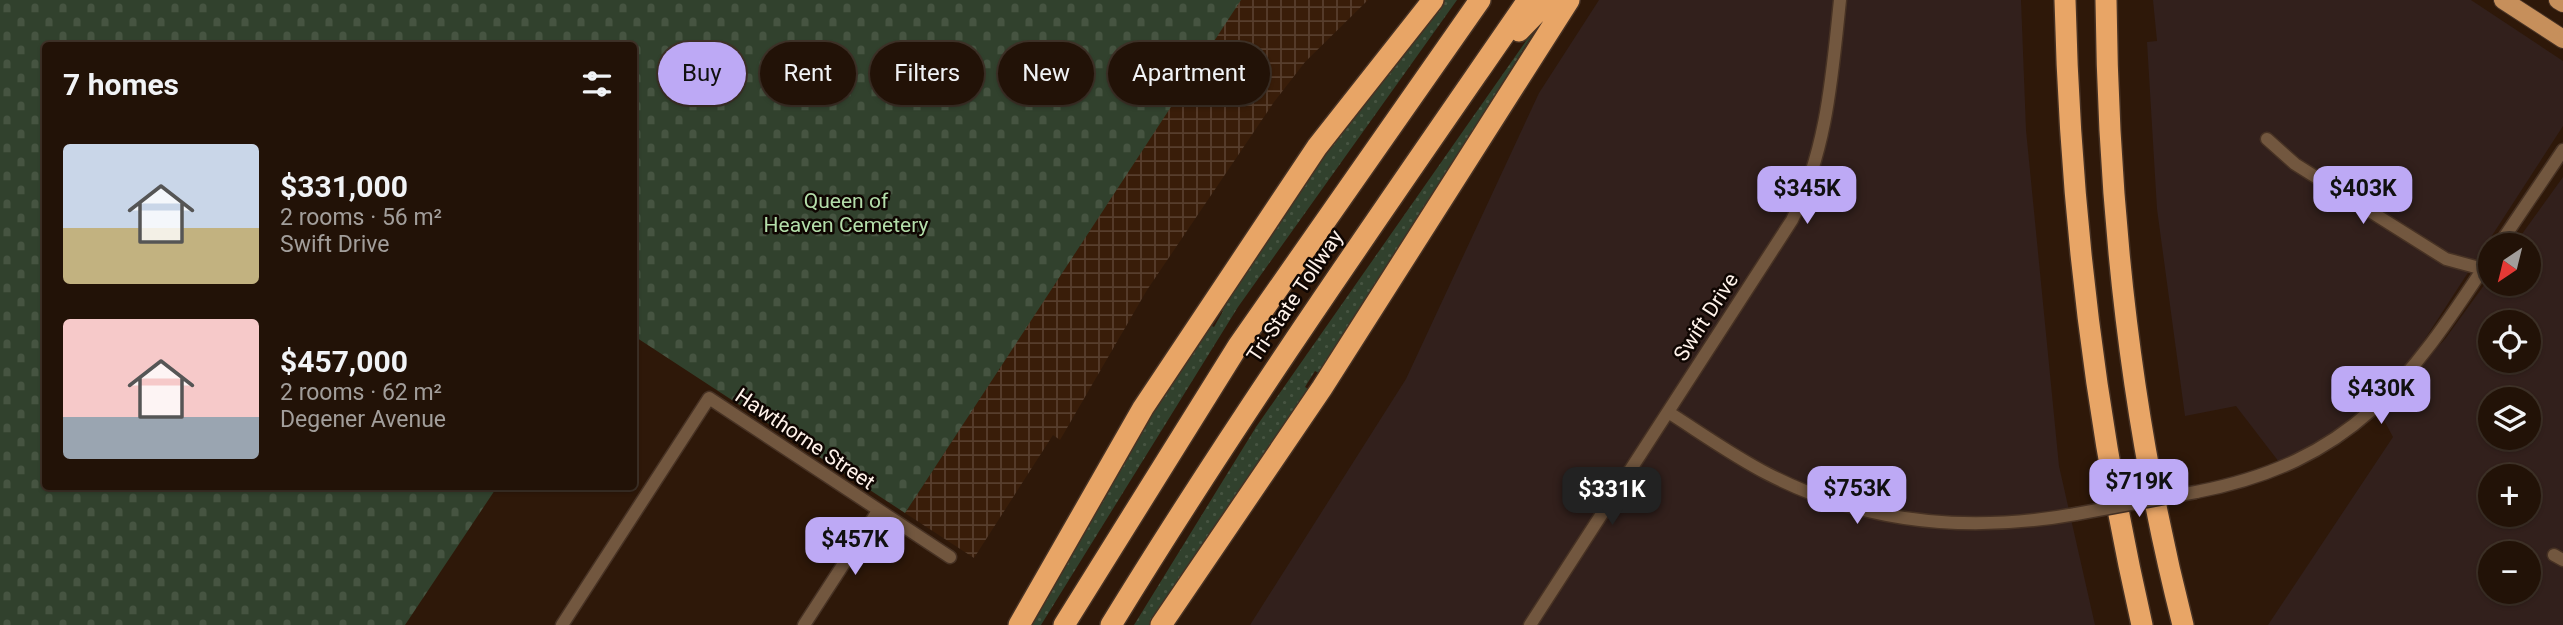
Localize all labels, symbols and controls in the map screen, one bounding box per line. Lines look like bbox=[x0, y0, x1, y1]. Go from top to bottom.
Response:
chip: Buy bbox=[658, 42, 746, 105]
chip: Rent bbox=[760, 42, 856, 105]
chip: Filters bbox=[870, 42, 984, 105]
chip: New bbox=[998, 42, 1094, 105]
chip: Apartment bbox=[1108, 42, 1270, 105]
icon: filters bbox=[578, 65, 616, 103]
text: 7 homes bbox=[63, 67, 179, 102]
pin: $345K bbox=[1758, 166, 1856, 226]
pin: $403K bbox=[2314, 166, 2412, 226]
text: $331,000 bbox=[280, 169, 408, 204]
icon: home bbox=[119, 172, 203, 256]
text: $345K bbox=[1773, 175, 1841, 202]
text: $403K bbox=[2329, 175, 2397, 202]
park label: Queen of Heaven Cemetery bbox=[764, 189, 929, 237]
text: 2 rooms · 56 m² bbox=[280, 204, 442, 231]
street label: Tri-State Tollway bbox=[1242, 225, 1348, 367]
text: Swift Drive bbox=[280, 231, 389, 258]
north arrow bbox=[2478, 233, 2541, 296]
map controls bbox=[2478, 233, 2541, 604]
street label: Swift Drive bbox=[1669, 269, 1743, 365]
button: locate bbox=[2478, 310, 2541, 373]
text: $457,000 bbox=[280, 344, 408, 379]
icon: home bbox=[119, 347, 203, 431]
pin: $430K bbox=[2332, 366, 2430, 426]
text: $430K bbox=[2347, 375, 2415, 402]
text: 2 rooms · 62 m² bbox=[280, 379, 442, 406]
street label: Hawthorne Street bbox=[731, 383, 879, 495]
button: layers bbox=[2478, 387, 2541, 450]
text: Degener Avenue bbox=[280, 406, 446, 433]
pin: $719K bbox=[2090, 460, 2188, 519]
button: + bbox=[2478, 464, 2541, 527]
pin: $753K bbox=[1808, 466, 1906, 526]
pin: $331K bbox=[1563, 468, 1661, 527]
text: $719K bbox=[2105, 468, 2173, 495]
text: $753K bbox=[1823, 475, 1891, 502]
text: $331K bbox=[1578, 476, 1646, 503]
pin: $457K bbox=[806, 518, 904, 577]
text: $457K bbox=[821, 526, 889, 553]
button: − bbox=[2478, 541, 2541, 604]

